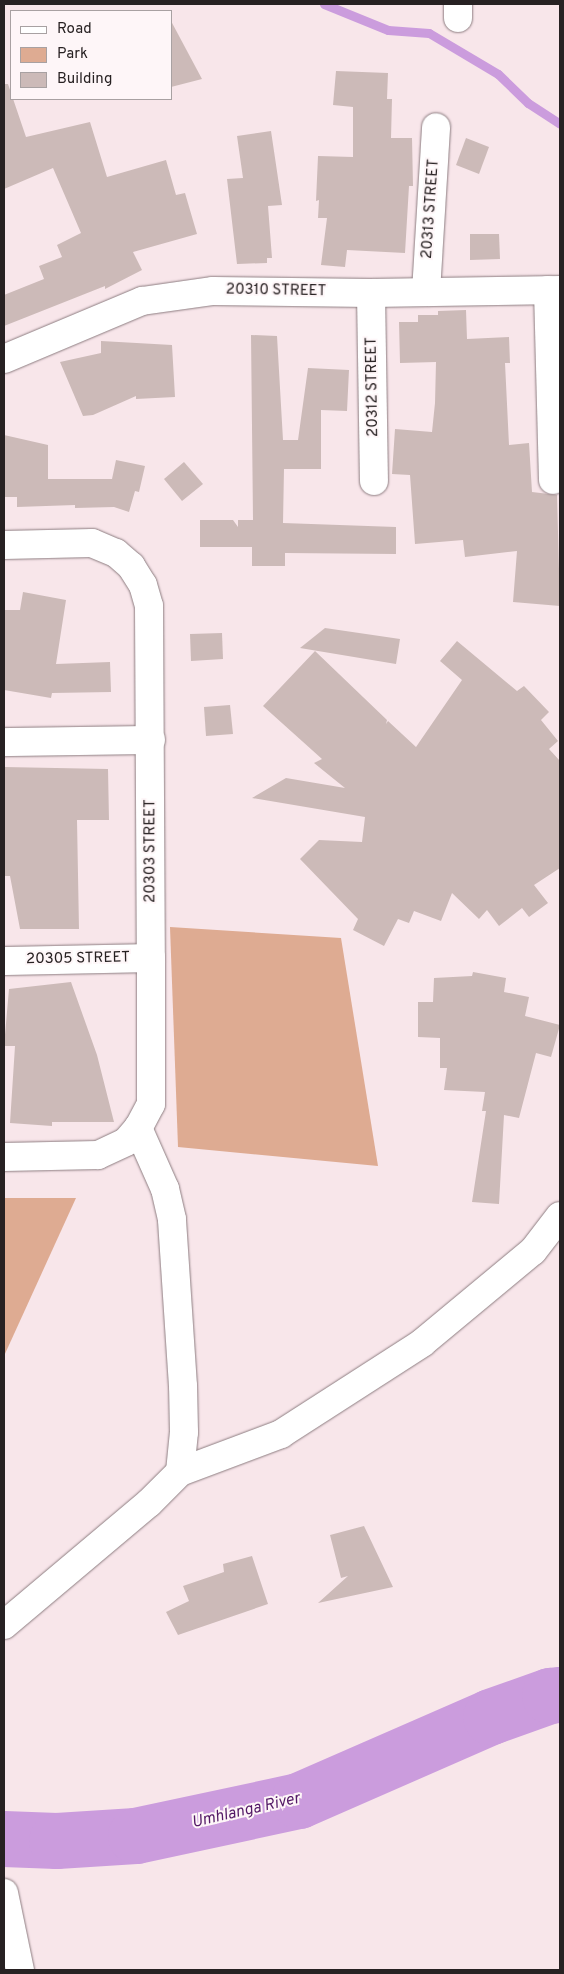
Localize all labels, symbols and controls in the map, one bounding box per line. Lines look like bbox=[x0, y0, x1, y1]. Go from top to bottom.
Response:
legend bbox=[10, 10, 172, 100]
text: Road bbox=[57, 20, 92, 39]
text: Park bbox=[57, 45, 88, 64]
text: Building bbox=[57, 70, 112, 89]
street label: 20313 STREET bbox=[419, 159, 443, 259]
street label: 20310 STREET bbox=[226, 281, 326, 301]
street label: 20312 STREET bbox=[363, 337, 383, 437]
street label: 20303 STREET bbox=[142, 799, 160, 903]
street label: 20305 STREET bbox=[26, 949, 130, 969]
water label: Umhlanga River bbox=[190, 1789, 302, 1833]

